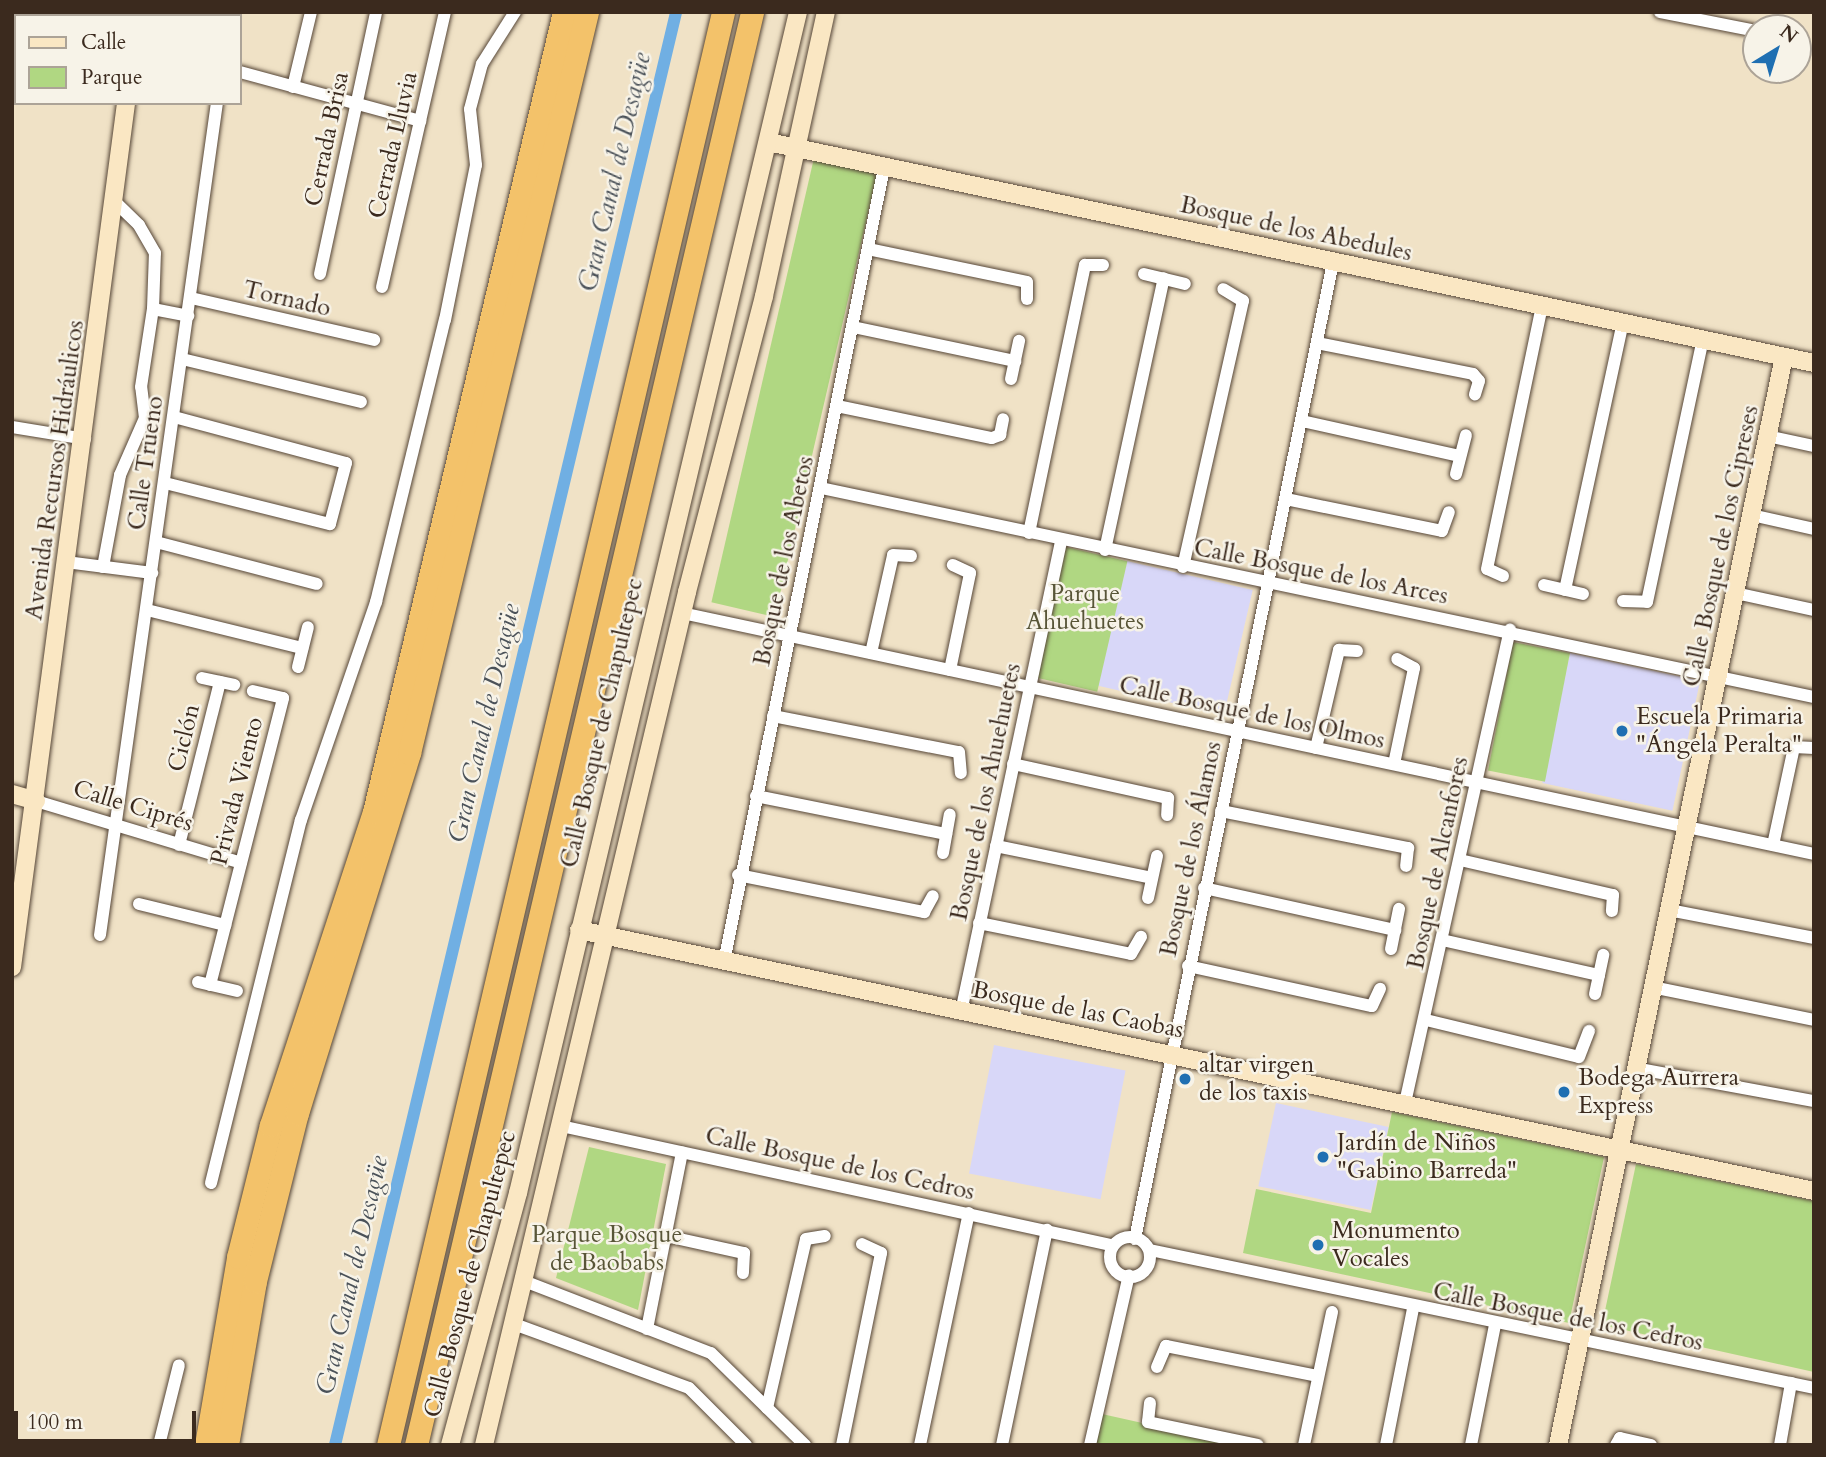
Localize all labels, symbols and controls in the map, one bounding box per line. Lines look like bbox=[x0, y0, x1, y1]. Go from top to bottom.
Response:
legend bbox=[14, 14, 242, 105]
north arrow bbox=[1742, 14, 1812, 84]
text: N bbox=[1774, 19, 1803, 49]
text: Calle bbox=[81, 28, 126, 57]
water label: Gran Canal de Desagüe bbox=[572, 50, 658, 294]
text: Parque bbox=[81, 63, 142, 92]
street label: Cerrada Brisa bbox=[299, 69, 355, 209]
street label: Cerrada Lluvia bbox=[362, 69, 424, 221]
street label: Bosque de los Abedules bbox=[1178, 190, 1414, 268]
street label: Tornado bbox=[240, 275, 334, 323]
street label: Avenida Recursos Hidráulicos bbox=[20, 318, 90, 622]
street label: Calle Trueno bbox=[122, 394, 170, 532]
street label: Calle Bosque de los Cipreses bbox=[1677, 403, 1765, 689]
street label: Bosque de los Abetos bbox=[748, 453, 820, 669]
street label: Calle Bosque de los Arces bbox=[1191, 533, 1451, 611]
street label: Calle Bosque de Chapultepec bbox=[555, 576, 649, 870]
park label: Parque Ahuehuetes bbox=[1026, 580, 1144, 636]
water label: Gran Canal de Desagüe bbox=[441, 601, 527, 845]
street label: Bosque de los Ahuehuetes bbox=[945, 661, 1027, 923]
street label: Calle Bosque de los Olmos bbox=[1117, 671, 1387, 755]
street label: Ciclón bbox=[162, 701, 206, 775]
place label: Escuela Primaria "Ángela Peralta" bbox=[1636, 703, 1803, 759]
street label: Privada Viento bbox=[205, 714, 269, 868]
marker: Escuela Primaria "Ángela Peralta" bbox=[1614, 723, 1630, 739]
street label: Bosque de los Álamos bbox=[1154, 739, 1228, 959]
street label: Bosque de Alcanfores bbox=[1401, 754, 1475, 972]
street label: Calle Ciprés bbox=[70, 774, 196, 838]
street label: Bosque de las Caobas bbox=[970, 975, 1186, 1045]
place label: altar virgen de los taxis bbox=[1199, 1051, 1314, 1107]
place label: Bodega Aurrera Express bbox=[1578, 1064, 1739, 1120]
marker: altar virgen de los taxis bbox=[1177, 1071, 1193, 1087]
marker: Bodega Aurrera Express bbox=[1556, 1084, 1572, 1100]
street label: Calle Bosque de los Cedros bbox=[703, 1121, 977, 1207]
street label: Calle Bosque de Chapultepec bbox=[418, 1127, 522, 1421]
place label: Jardín de Niños "Gabino Barreda" bbox=[1337, 1129, 1517, 1185]
marker: Jardín de Niños "Gabino Barreda" bbox=[1315, 1149, 1331, 1165]
water label: Gran Canal de Desagüe bbox=[309, 1153, 395, 1397]
place label: Monumento Vocales bbox=[1332, 1217, 1460, 1273]
park label: Parque Bosque de Baobabs bbox=[532, 1221, 682, 1277]
marker: Monumento Vocales bbox=[1310, 1237, 1326, 1253]
street label: Calle Bosque de los Cedros bbox=[1431, 1277, 1705, 1357]
scale bar bbox=[18, 1398, 200, 1442]
text: 100 m bbox=[27, 1408, 83, 1437]

